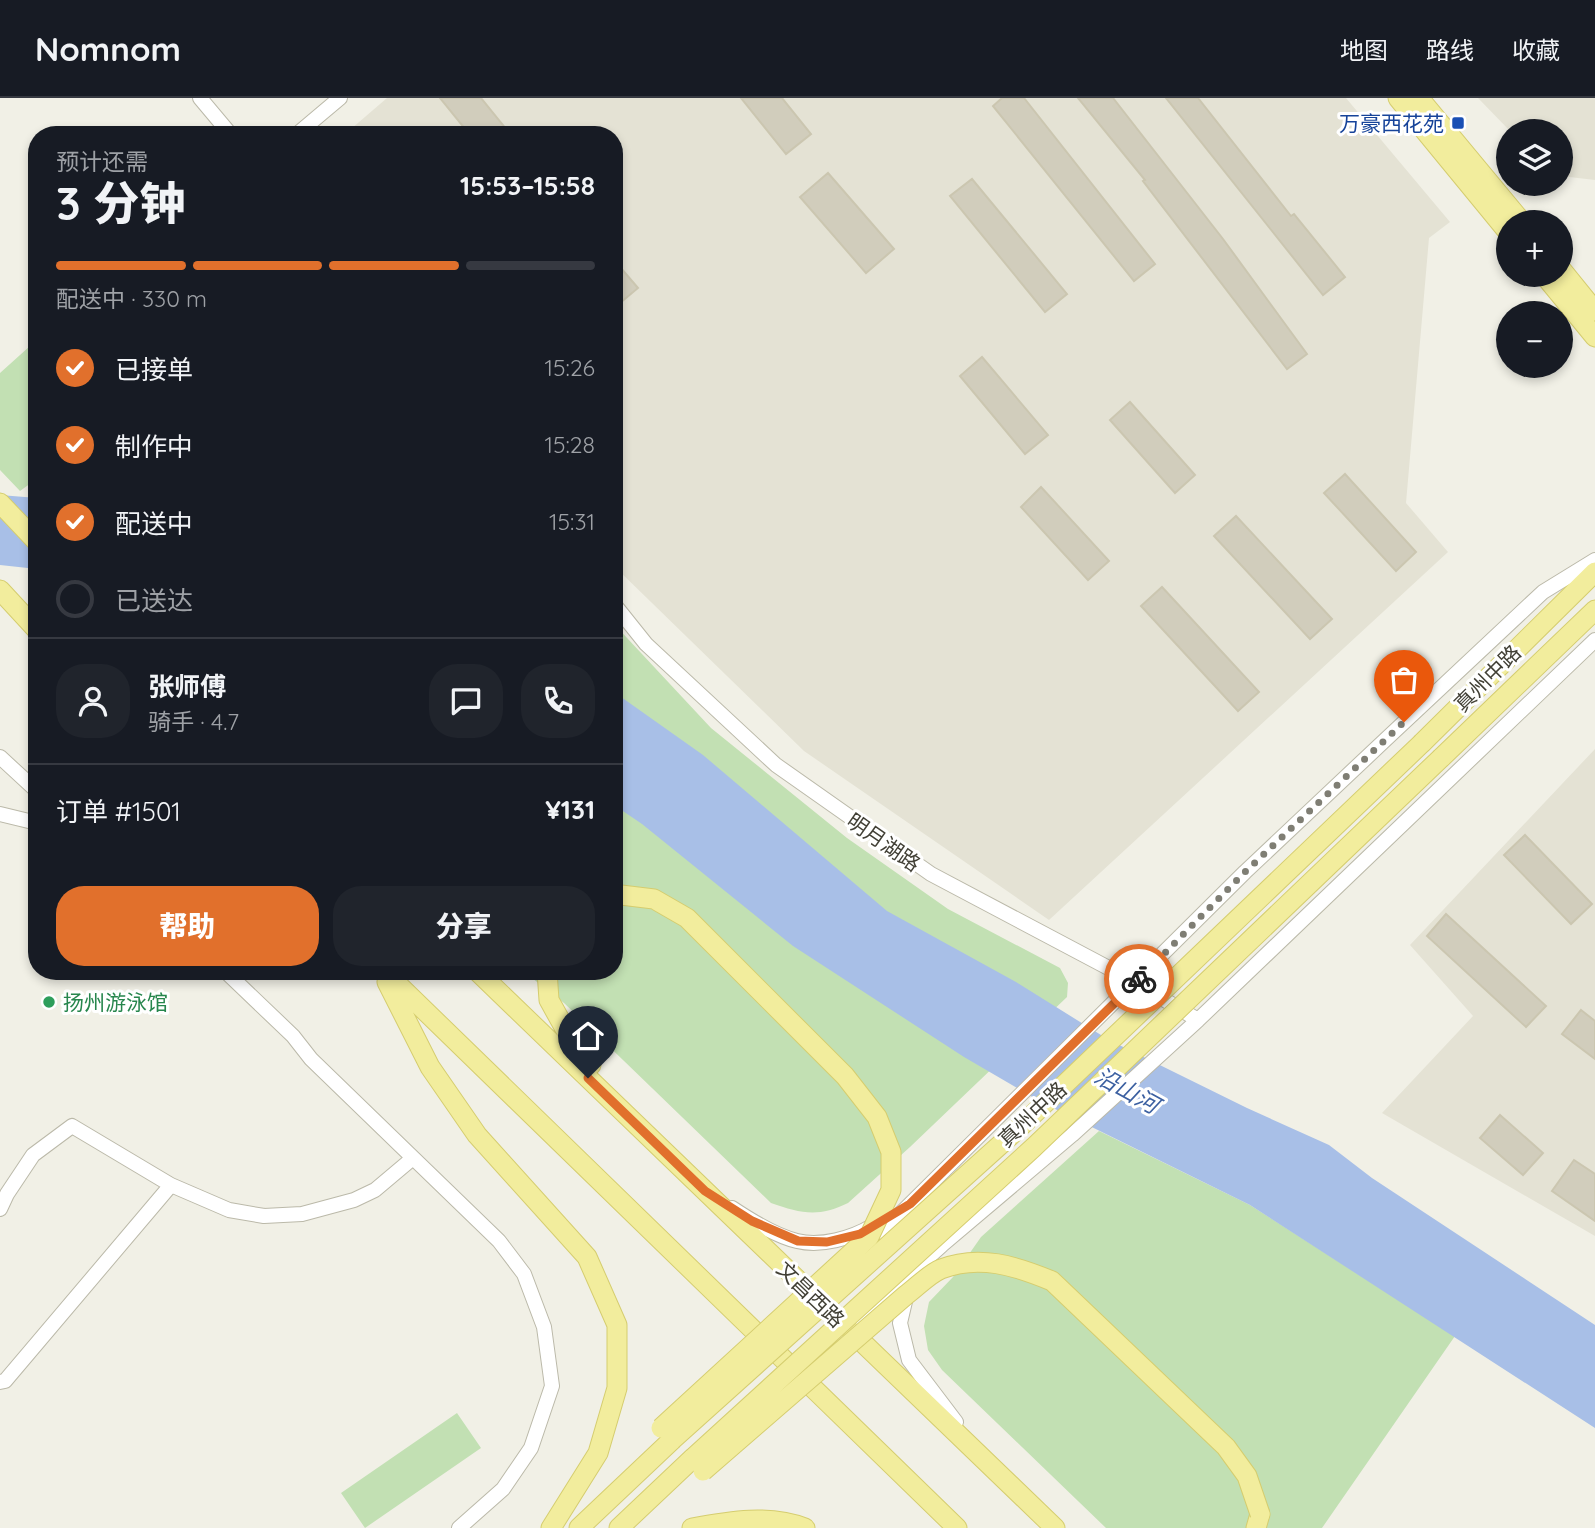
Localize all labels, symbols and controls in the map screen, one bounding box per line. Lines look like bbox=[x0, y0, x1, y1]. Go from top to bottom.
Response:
text: Nomnom bbox=[35, 28, 181, 69]
text: 地图 bbox=[1340, 35, 1388, 65]
text: 路线 bbox=[1426, 35, 1474, 65]
text: 收藏 bbox=[1512, 35, 1560, 65]
place label: 万豪西花苑 bbox=[1339, 110, 1444, 136]
marker: 万豪西花苑 bbox=[1450, 115, 1466, 131]
map controls bbox=[1496, 119, 1573, 378]
button: layers bbox=[1496, 119, 1573, 196]
text: 预计还需 bbox=[56, 147, 148, 176]
text: 15:53–15:58 bbox=[460, 169, 595, 202]
text: 3 分钟 bbox=[56, 174, 186, 232]
button: + bbox=[1496, 210, 1573, 287]
text: 配送中 · 330 m bbox=[56, 284, 207, 313]
button: − bbox=[1496, 301, 1573, 378]
icon: check bbox=[56, 349, 94, 387]
text: 已接单 bbox=[115, 353, 193, 386]
text: 15:26 bbox=[545, 353, 595, 382]
icon: check bbox=[56, 426, 94, 464]
text: 制作中 bbox=[115, 430, 193, 463]
text: 15:28 bbox=[544, 430, 595, 459]
icon: check bbox=[56, 503, 94, 541]
text: 配送中 bbox=[115, 507, 193, 540]
text: 15:31 bbox=[549, 507, 595, 536]
text: 已送达 bbox=[115, 584, 193, 617]
street label: 真州中路 bbox=[1448, 639, 1526, 717]
pin bbox=[1374, 650, 1434, 722]
icon: bag bbox=[1385, 661, 1423, 699]
button: person bbox=[56, 664, 130, 738]
button: chat bbox=[429, 664, 503, 738]
button: phone bbox=[521, 664, 595, 738]
text: 张师傅 bbox=[148, 670, 226, 703]
text: 骑手 · 4.7 bbox=[148, 707, 239, 736]
text: ¥131 bbox=[545, 793, 595, 826]
text: 订单 #1501 bbox=[56, 795, 181, 828]
street label: 明月湖路 bbox=[842, 807, 926, 877]
button: 帮助 bbox=[56, 886, 319, 966]
button: 分享 bbox=[333, 886, 595, 966]
courier bbox=[1104, 944, 1174, 1014]
icon: bike bbox=[1120, 960, 1158, 998]
place label: 扬州游泳馆 bbox=[63, 989, 168, 1015]
marker: 扬州游泳馆 bbox=[41, 994, 57, 1010]
pin bbox=[558, 1006, 618, 1078]
icon: home bbox=[569, 1017, 607, 1055]
water label: 沿山河 bbox=[1090, 1061, 1168, 1121]
street label: 真州中路 bbox=[992, 1076, 1072, 1152]
street label: 文昌西路 bbox=[772, 1255, 850, 1333]

